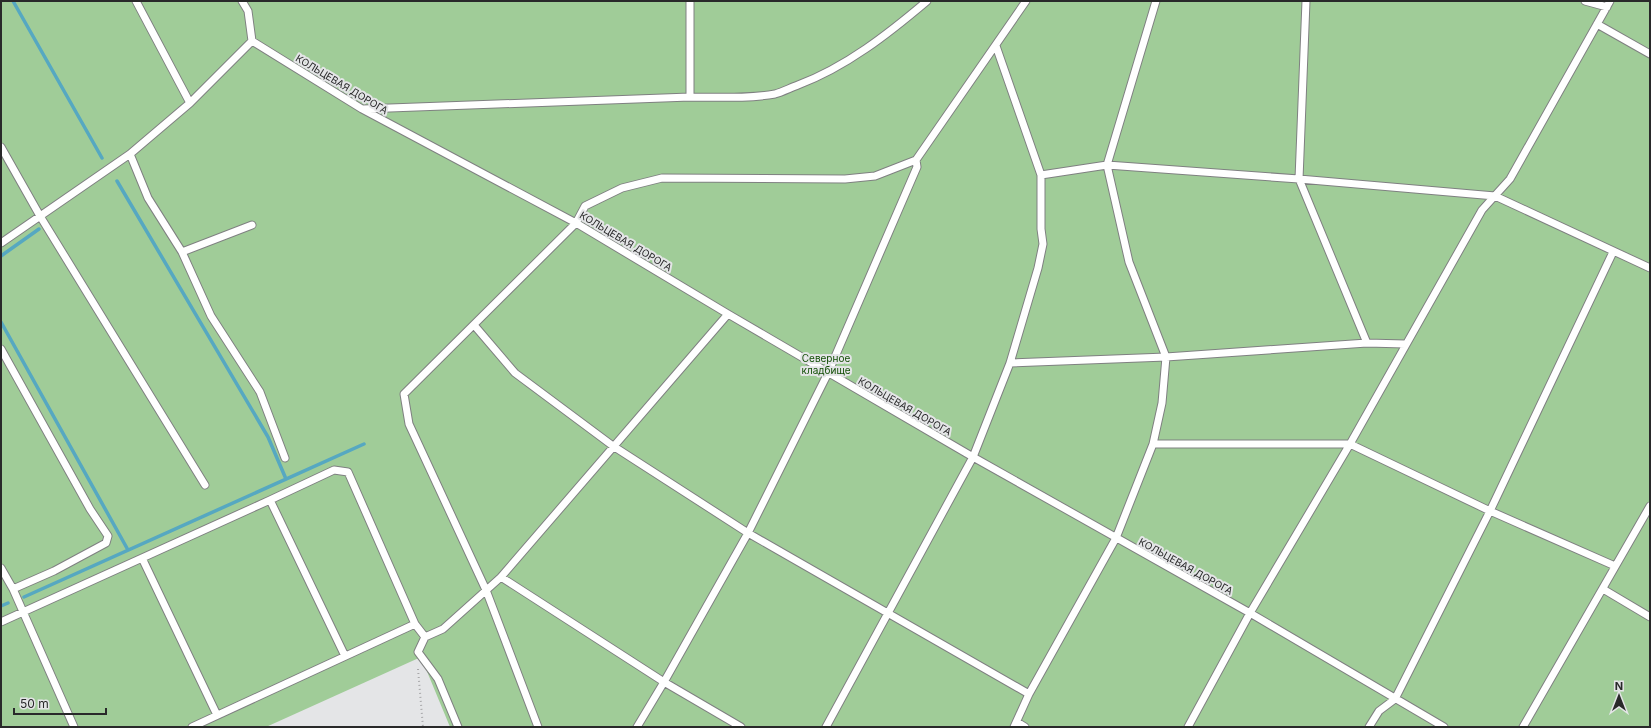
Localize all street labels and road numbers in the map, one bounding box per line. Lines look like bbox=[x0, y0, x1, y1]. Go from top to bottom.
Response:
street label: КОЛЬЦЕВАЯ ДОРОГА bbox=[294, 52, 390, 116]
street label: КОЛЬЦЕВАЯ ДОРОГА bbox=[578, 209, 674, 273]
street label: КОЛЬЦЕВАЯ ДОРОГА bbox=[856, 374, 954, 438]
street label: КОЛЬЦЕВАЯ ДОРОГА bbox=[1137, 535, 1235, 597]

